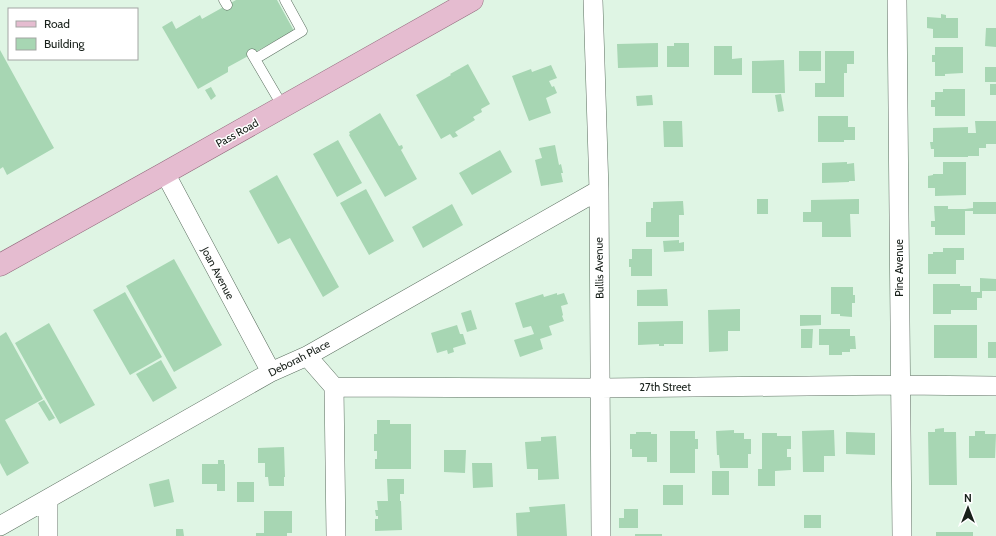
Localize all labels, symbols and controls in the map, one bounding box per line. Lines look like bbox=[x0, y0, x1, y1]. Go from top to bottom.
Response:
legend bbox=[8, 8, 138, 60]
text: Road bbox=[44, 16, 70, 31]
text: Building bbox=[44, 36, 86, 51]
street label: Pass Road bbox=[213, 116, 261, 150]
street label: Bullis Avenue bbox=[591, 237, 607, 299]
street label: Pine Avenue bbox=[892, 239, 906, 297]
street label: Joan Avenue bbox=[198, 243, 238, 302]
street label: Deborah Place bbox=[266, 336, 333, 380]
street label: 27th Street bbox=[639, 380, 691, 394]
north arrow bbox=[948, 488, 988, 528]
text: N bbox=[964, 491, 972, 505]

